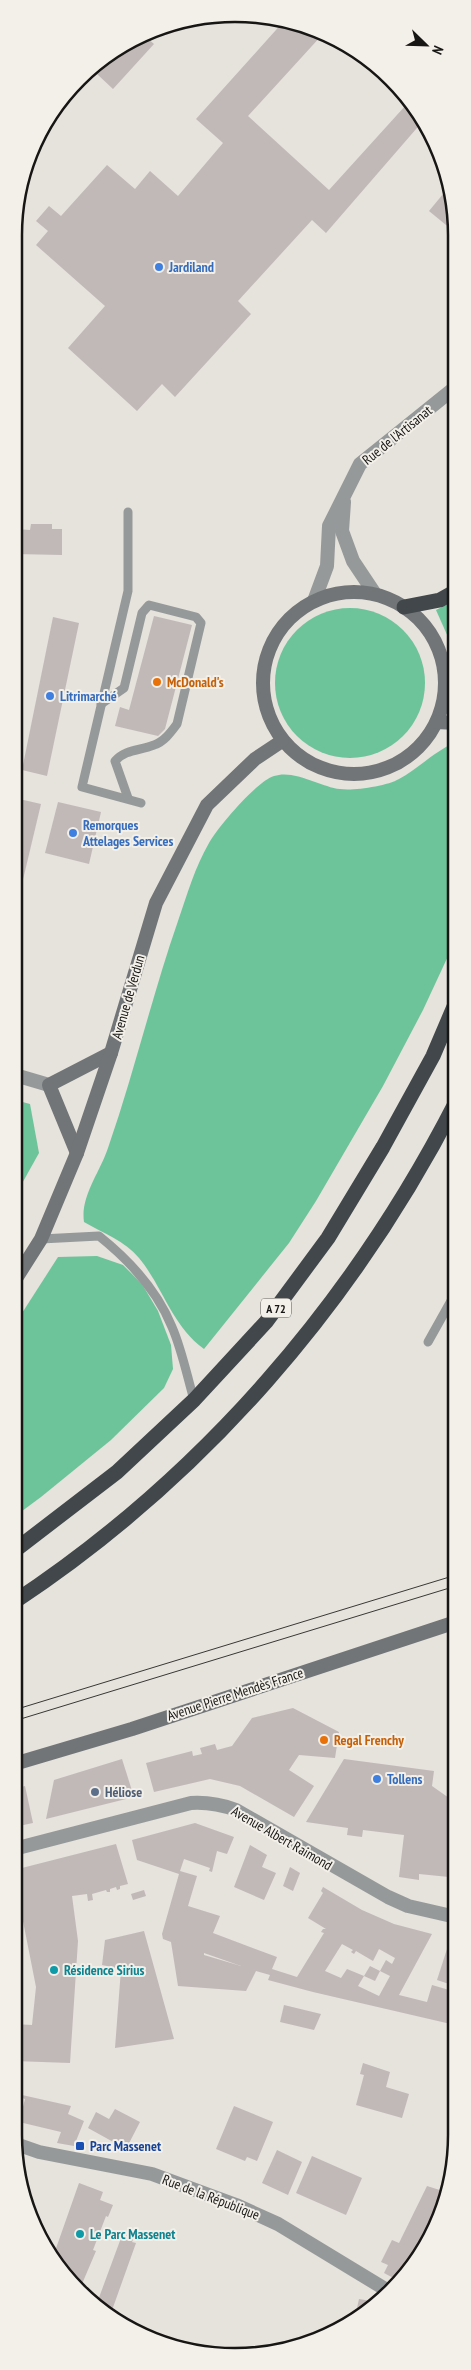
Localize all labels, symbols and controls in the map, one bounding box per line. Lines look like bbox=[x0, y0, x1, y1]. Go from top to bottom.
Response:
north arrow bbox=[401, 20, 451, 70]
text: N bbox=[428, 43, 448, 57]
place label: Jardiland bbox=[168, 258, 214, 276]
marker: Jardiland bbox=[153, 261, 165, 273]
street label: Rue de l'Artisanat bbox=[359, 401, 436, 469]
place label: McDonald's bbox=[167, 673, 224, 691]
marker: McDonald's bbox=[151, 676, 163, 688]
place label: Litrimarché bbox=[60, 687, 117, 705]
marker: Litrimarché bbox=[44, 690, 56, 702]
place label: Remorques Attelages Services bbox=[82, 816, 174, 850]
marker: Remorques Attelages Services bbox=[67, 827, 79, 839]
street label: Avenue de Verdun bbox=[107, 953, 149, 1041]
road number: A 72 bbox=[261, 1299, 291, 1318]
street label: Avenue Pierre Mendès France bbox=[165, 1663, 306, 1725]
place label: Regal Frenchy bbox=[334, 1731, 404, 1749]
marker: Regal Frenchy bbox=[318, 1734, 330, 1746]
place label: Tollens bbox=[387, 1770, 422, 1788]
marker: Tollens bbox=[371, 1773, 383, 1785]
place label: Héliose bbox=[105, 1783, 142, 1801]
marker: Héliose bbox=[89, 1786, 101, 1798]
street label: Avenue Albert Raimond bbox=[228, 1802, 336, 1874]
place label: Résidence Sirius bbox=[64, 1961, 144, 1979]
marker: Résidence Sirius bbox=[48, 1964, 60, 1976]
place label: Parc Massenet bbox=[90, 2137, 161, 2155]
marker: Parc Massenet bbox=[74, 2140, 86, 2152]
street label: Rue de la République bbox=[160, 2170, 262, 2224]
place label: Le Parc Massenet bbox=[90, 2225, 175, 2243]
marker: Le Parc Massenet bbox=[74, 2228, 86, 2240]

